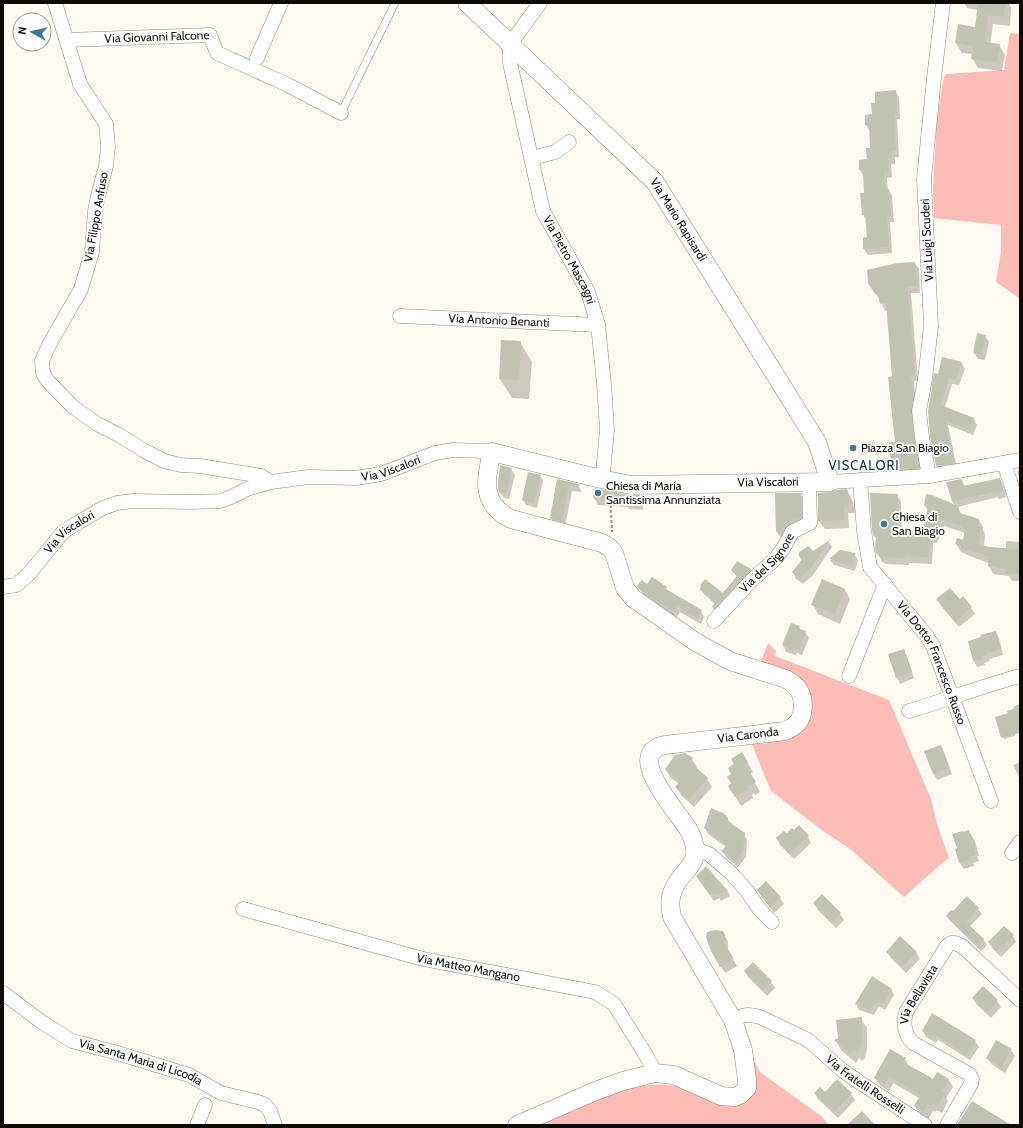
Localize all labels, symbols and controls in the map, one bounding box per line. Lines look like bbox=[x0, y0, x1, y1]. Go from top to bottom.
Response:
north arrow bbox=[12, 12, 52, 52]
text: N bbox=[15, 26, 30, 35]
street label: Via Giovanni Falcone bbox=[104, 27, 210, 46]
street label: Via Filippo Anfuso bbox=[80, 170, 111, 263]
street label: Via Mario Rapisardi bbox=[647, 175, 711, 264]
street label: Via Luigi Scuderi bbox=[917, 198, 936, 282]
street label: Via Pietro Mascagni bbox=[540, 213, 599, 306]
street label: Via Antonio Benanti bbox=[448, 310, 550, 330]
place label: Piazza San Biagio bbox=[861, 440, 949, 455]
marker: Piazza San Biagio bbox=[848, 443, 858, 453]
street label: Via Viscalori bbox=[360, 452, 422, 484]
district label: VISCALORI bbox=[828, 457, 900, 473]
street label: Via Viscalori bbox=[737, 473, 799, 490]
place label: Chiesa di Maria Santissima Annunziata bbox=[606, 478, 721, 507]
marker: Chiesa di Maria Santissima Annunziata bbox=[593, 488, 603, 498]
street label: Via Viscalori bbox=[40, 507, 97, 556]
place label: Chiesa di San Biagio bbox=[892, 509, 945, 538]
marker: Chiesa di San Biagio bbox=[879, 519, 889, 529]
street label: Via del Signore bbox=[736, 530, 797, 596]
street label: Via Dottor Francesco Russo bbox=[894, 598, 970, 727]
street label: Via Caronda bbox=[717, 723, 780, 746]
street label: Via Matteo Mangano bbox=[415, 950, 522, 985]
street label: Via Bellavista bbox=[896, 961, 941, 1025]
street label: Via Santa Maria di Licodia bbox=[78, 1035, 206, 1088]
street label: Via Fratelli Rosselli bbox=[823, 1051, 908, 1117]

